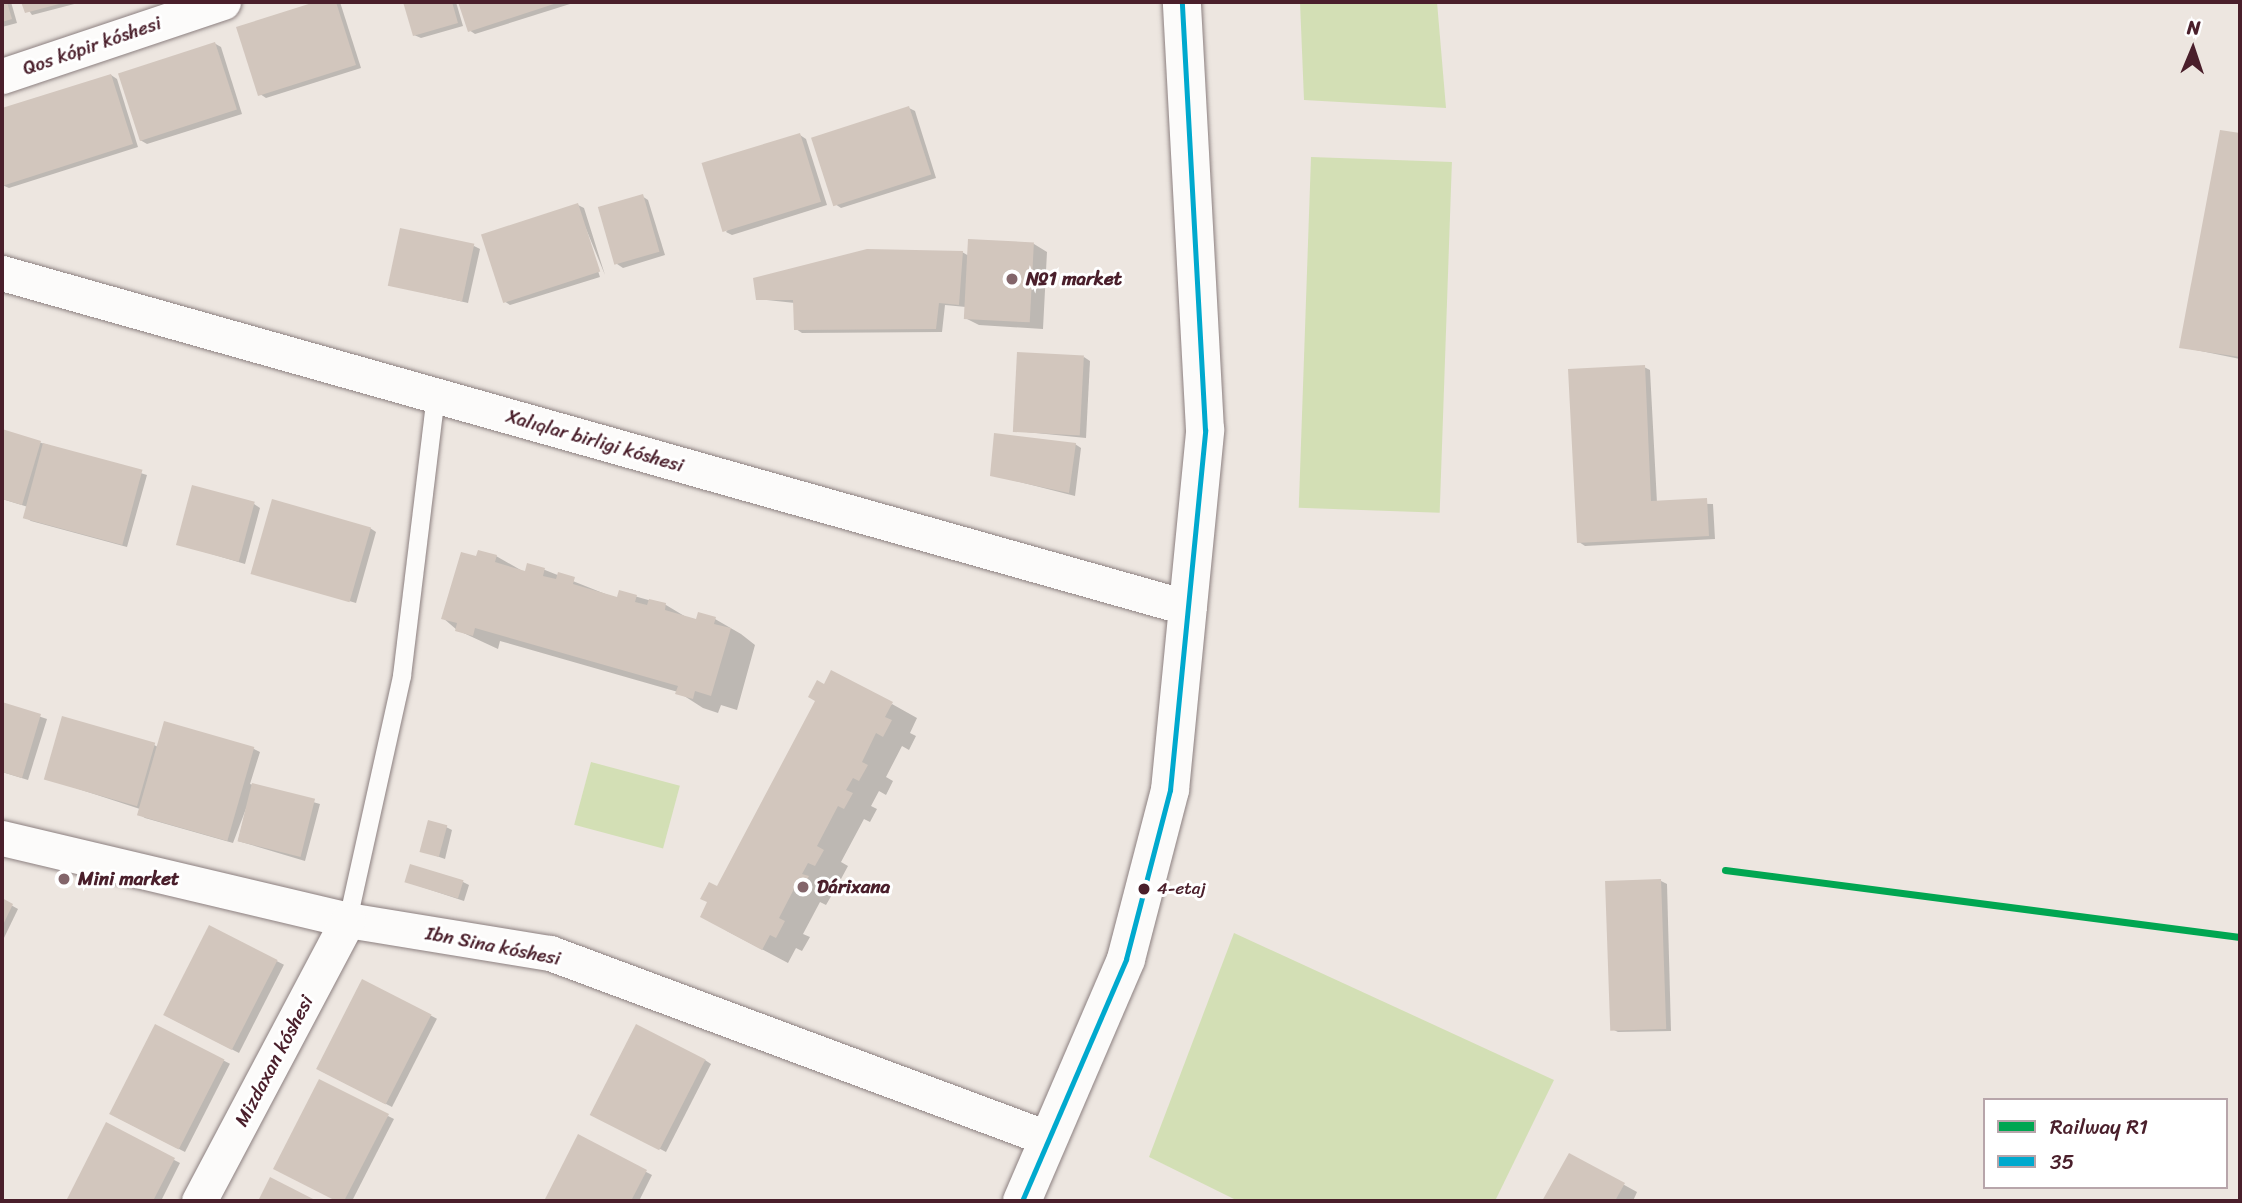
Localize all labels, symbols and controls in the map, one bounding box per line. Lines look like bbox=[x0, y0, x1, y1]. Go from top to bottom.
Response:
text: N bbox=[2187, 11, 2201, 44]
street label: Qos kópir kóshesi bbox=[19, 12, 165, 80]
north arrow bbox=[2158, 14, 2228, 84]
place label: №1 market bbox=[1026, 268, 1122, 290]
marker: №1 market bbox=[1004, 271, 1020, 287]
street label: Xalıqlar birligi kóshesi bbox=[503, 405, 687, 477]
place label: Mini market bbox=[78, 868, 179, 890]
marker: Mini market bbox=[56, 871, 72, 887]
place label: Dárixana bbox=[817, 876, 890, 898]
marker: Dárixana bbox=[795, 879, 811, 895]
place label: 4-etaj bbox=[1157, 879, 1206, 899]
marker: 4-etaj bbox=[1137, 882, 1151, 896]
street label: Ibn Sina kóshesi bbox=[423, 922, 563, 970]
street label: Mizdaxan kóshesi bbox=[230, 991, 318, 1131]
legend bbox=[1983, 1098, 2228, 1189]
text: Railway R1 bbox=[2050, 1108, 2148, 1146]
text: 35 bbox=[2050, 1143, 2074, 1181]

